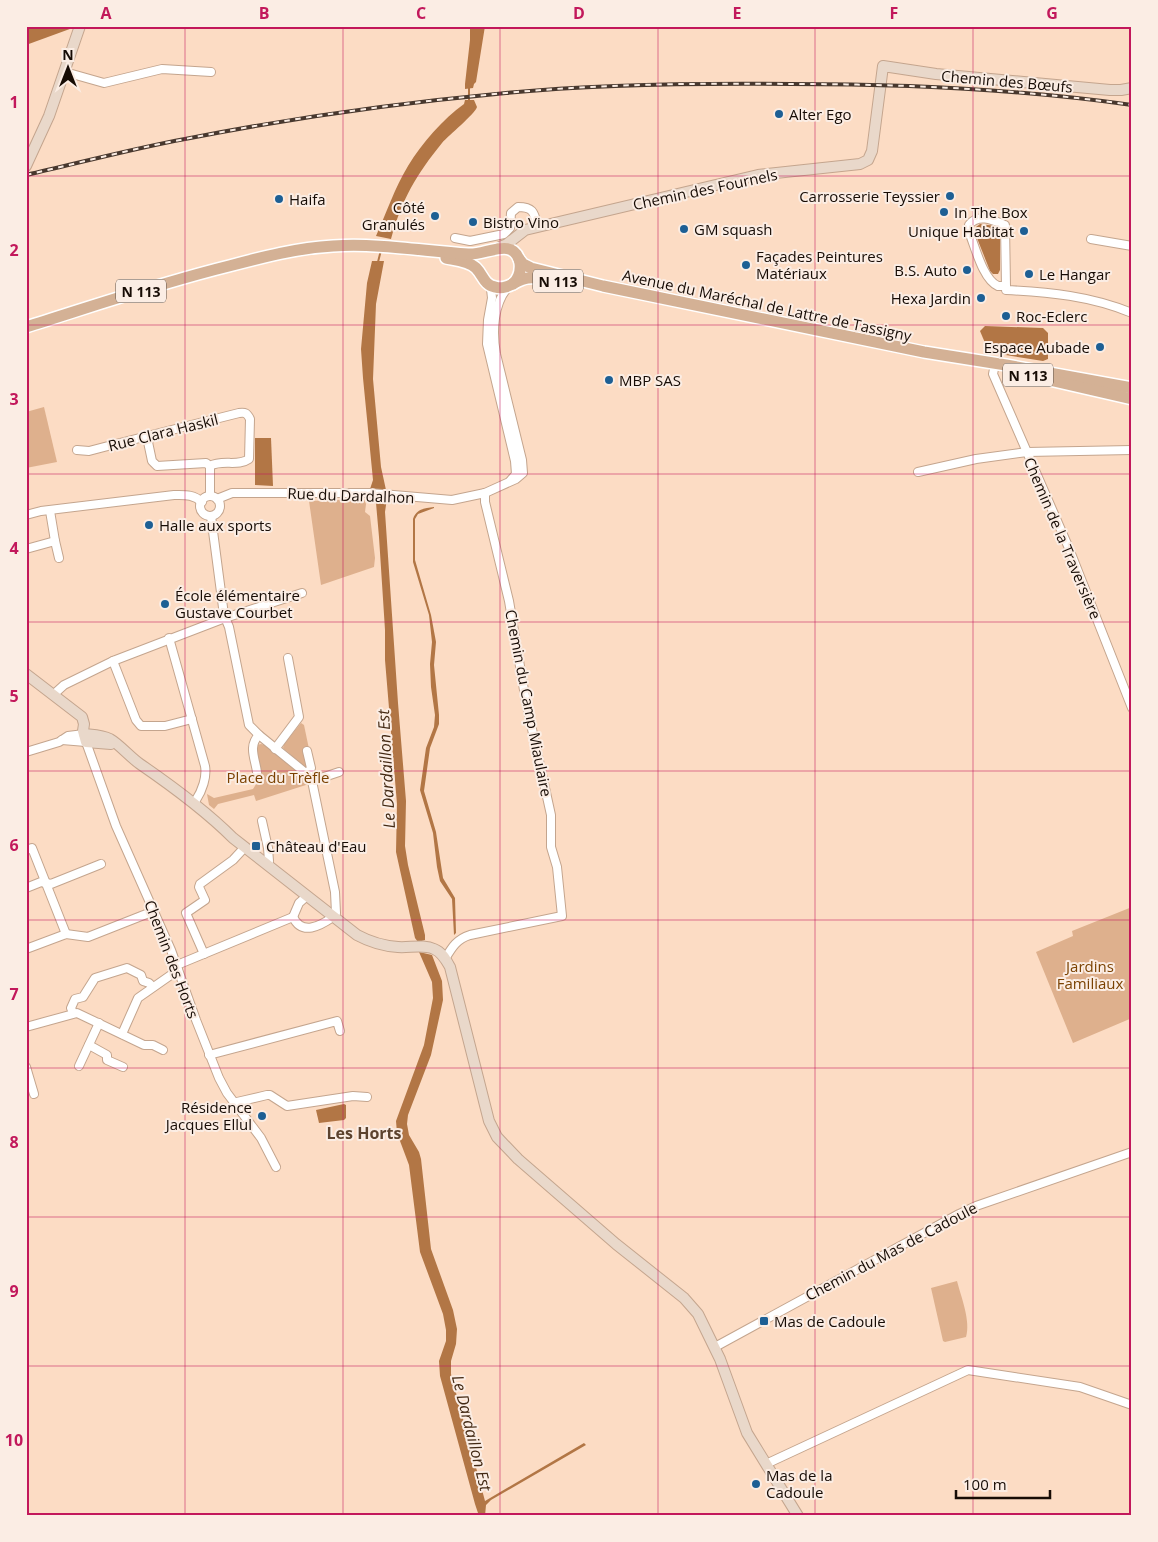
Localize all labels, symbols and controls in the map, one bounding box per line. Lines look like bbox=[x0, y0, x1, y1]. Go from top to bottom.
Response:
text: A bbox=[100, 2, 112, 24]
text: B bbox=[259, 2, 269, 24]
text: C bbox=[416, 2, 426, 24]
text: D bbox=[573, 2, 585, 24]
text: E bbox=[733, 2, 742, 24]
text: F bbox=[890, 2, 898, 24]
text: G bbox=[1046, 2, 1058, 24]
north arrow bbox=[42, 42, 92, 92]
text: N bbox=[62, 45, 74, 64]
street label: Chemin des Bœufs bbox=[940, 65, 1074, 97]
text: 1 bbox=[9, 91, 19, 113]
place label: Alter Ego bbox=[789, 104, 852, 124]
marker: Alter Ego bbox=[773, 108, 785, 120]
street label: Chemin des Fournels bbox=[631, 164, 779, 214]
place label: Carrosserie Teyssier bbox=[799, 186, 940, 206]
place label: Haifa bbox=[289, 189, 326, 209]
marker: Carrosserie Teyssier bbox=[944, 190, 956, 202]
marker: Haifa bbox=[273, 193, 285, 205]
place label: Côté Granulés bbox=[362, 197, 425, 234]
place label: In The Box bbox=[954, 202, 1028, 222]
marker: In The Box bbox=[938, 206, 950, 218]
marker: Côté Granulés bbox=[429, 210, 441, 222]
place label: Bistro Vino bbox=[483, 212, 559, 232]
marker: Bistro Vino bbox=[467, 216, 479, 228]
place label: GM squash bbox=[694, 219, 773, 239]
place label: Unique Habitat bbox=[908, 221, 1014, 241]
marker: GM squash bbox=[678, 223, 690, 235]
marker: Unique Habitat bbox=[1018, 225, 1030, 237]
text: 2 bbox=[9, 239, 19, 261]
place label: Façades Peintures Matériaux bbox=[756, 246, 883, 283]
marker: Façades Peintures Matériaux bbox=[740, 259, 752, 271]
place label: B.S. Auto bbox=[894, 260, 957, 280]
marker: B.S. Auto bbox=[961, 264, 973, 276]
place label: Le Hangar bbox=[1039, 264, 1110, 284]
street label: Avenue du Maréchal de Lattre de Tassigny bbox=[621, 265, 914, 346]
marker: Le Hangar bbox=[1023, 268, 1035, 280]
road number: N 113 bbox=[533, 270, 583, 292]
road number: N 113 bbox=[116, 280, 166, 302]
place label: Hexa Jardin bbox=[891, 288, 971, 308]
marker: Hexa Jardin bbox=[975, 292, 987, 304]
place label: Roc-Eclerc bbox=[1016, 306, 1087, 326]
marker: Roc-Eclerc bbox=[1000, 310, 1012, 322]
place label: Espace Aubade bbox=[984, 337, 1090, 357]
marker: Espace Aubade bbox=[1094, 341, 1106, 353]
road number: N 113 bbox=[1003, 364, 1053, 386]
place label: MBP SAS bbox=[619, 370, 681, 390]
marker: MBP SAS bbox=[603, 374, 615, 386]
text: 3 bbox=[9, 388, 19, 410]
street label: Rue Clara Haskil bbox=[106, 409, 220, 455]
street label: Chemin de la Traversière bbox=[1020, 454, 1106, 622]
street label: Rue du Dardalhon bbox=[287, 483, 415, 507]
place label: Halle aux sports bbox=[159, 515, 272, 535]
marker: Halle aux sports bbox=[143, 519, 155, 531]
text: 4 bbox=[9, 537, 19, 559]
place label: École élémentaire Gustave Courbet bbox=[175, 585, 300, 622]
marker: École élémentaire Gustave Courbet bbox=[159, 598, 171, 610]
street label: Chemin du Camp Miaulaire bbox=[501, 608, 557, 798]
text: 5 bbox=[9, 685, 19, 707]
water label: Le Dardaillon Est bbox=[372, 708, 400, 829]
park label: Place du Trèfle bbox=[227, 767, 330, 787]
text: 6 bbox=[9, 834, 19, 856]
place label: Château d'Eau bbox=[266, 836, 367, 856]
marker: Château d'Eau bbox=[250, 840, 262, 852]
street label: Chemin des Horts bbox=[140, 897, 204, 1021]
park label: Jardins Familiaux bbox=[1057, 956, 1123, 993]
text: 7 bbox=[9, 983, 19, 1005]
place label: Résidence Jacques Ellul bbox=[164, 1097, 252, 1134]
marker: Résidence Jacques Ellul bbox=[256, 1110, 268, 1122]
district label: Les Horts bbox=[327, 1122, 402, 1144]
text: 8 bbox=[9, 1131, 19, 1153]
street label: Chemin du Mas de Cadoule bbox=[802, 1197, 980, 1305]
text: 9 bbox=[9, 1280, 19, 1302]
place label: Mas de Cadoule bbox=[774, 1311, 886, 1331]
marker: Mas de Cadoule bbox=[758, 1315, 770, 1327]
water label: Le Dardaillon Est bbox=[447, 1373, 497, 1494]
text: 10 bbox=[5, 1429, 23, 1451]
place label: Mas de la Cadoule bbox=[766, 1465, 833, 1502]
scale bar bbox=[956, 1467, 1049, 1499]
text: 100 m bbox=[963, 1474, 1007, 1494]
marker: Mas de la Cadoule bbox=[750, 1478, 762, 1490]

